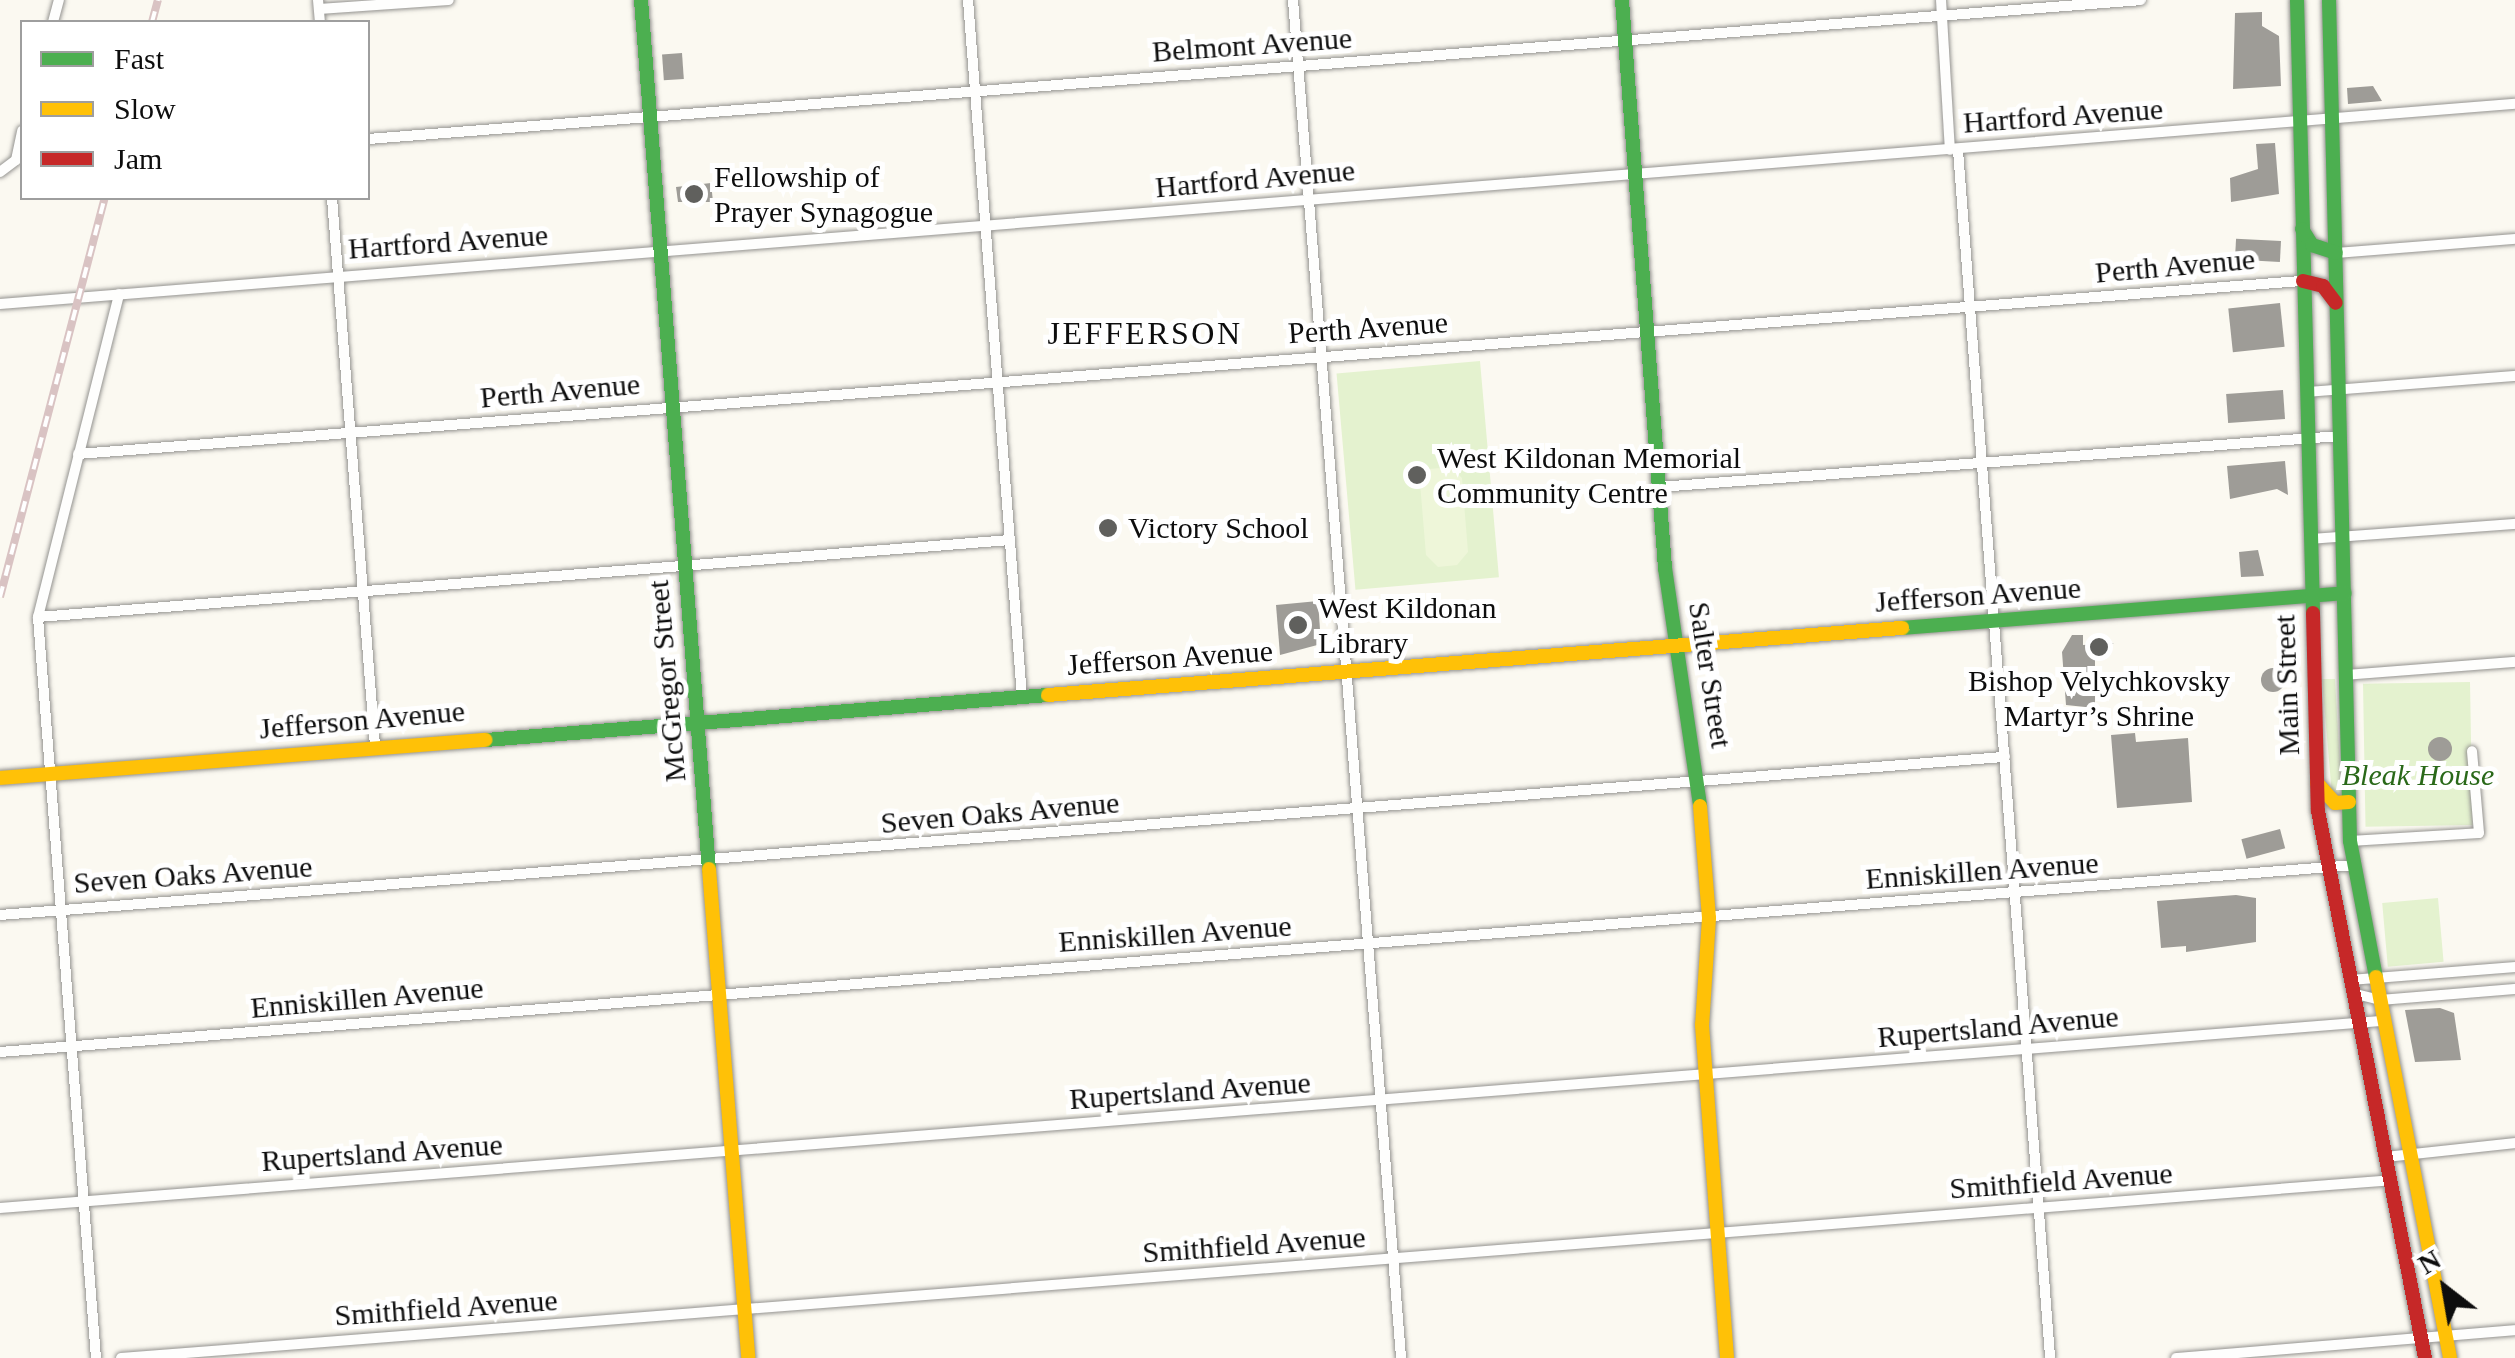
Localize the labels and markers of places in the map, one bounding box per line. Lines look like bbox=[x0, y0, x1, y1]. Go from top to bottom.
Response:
place label: Fellowship of Prayer Synagogue bbox=[714, 159, 933, 230]
marker: Fellowship of Prayer Synagogue bbox=[683, 183, 705, 205]
place label: West Kildonan Memorial Community Centre bbox=[1437, 440, 1741, 510]
marker: West Kildonan Memorial Community Centre bbox=[1406, 464, 1428, 486]
place label: Victory School bbox=[1128, 510, 1309, 546]
marker: Victory School bbox=[1097, 517, 1119, 539]
place label: West Kildonan Library bbox=[1318, 590, 1496, 660]
marker: West Kildonan Library bbox=[1287, 614, 1309, 636]
marker: Bishop Velychkovsky Martyr’s Shrine bbox=[2088, 636, 2110, 658]
place label: Bishop Velychkovsky Martyr’s Shrine bbox=[1968, 663, 2230, 734]

